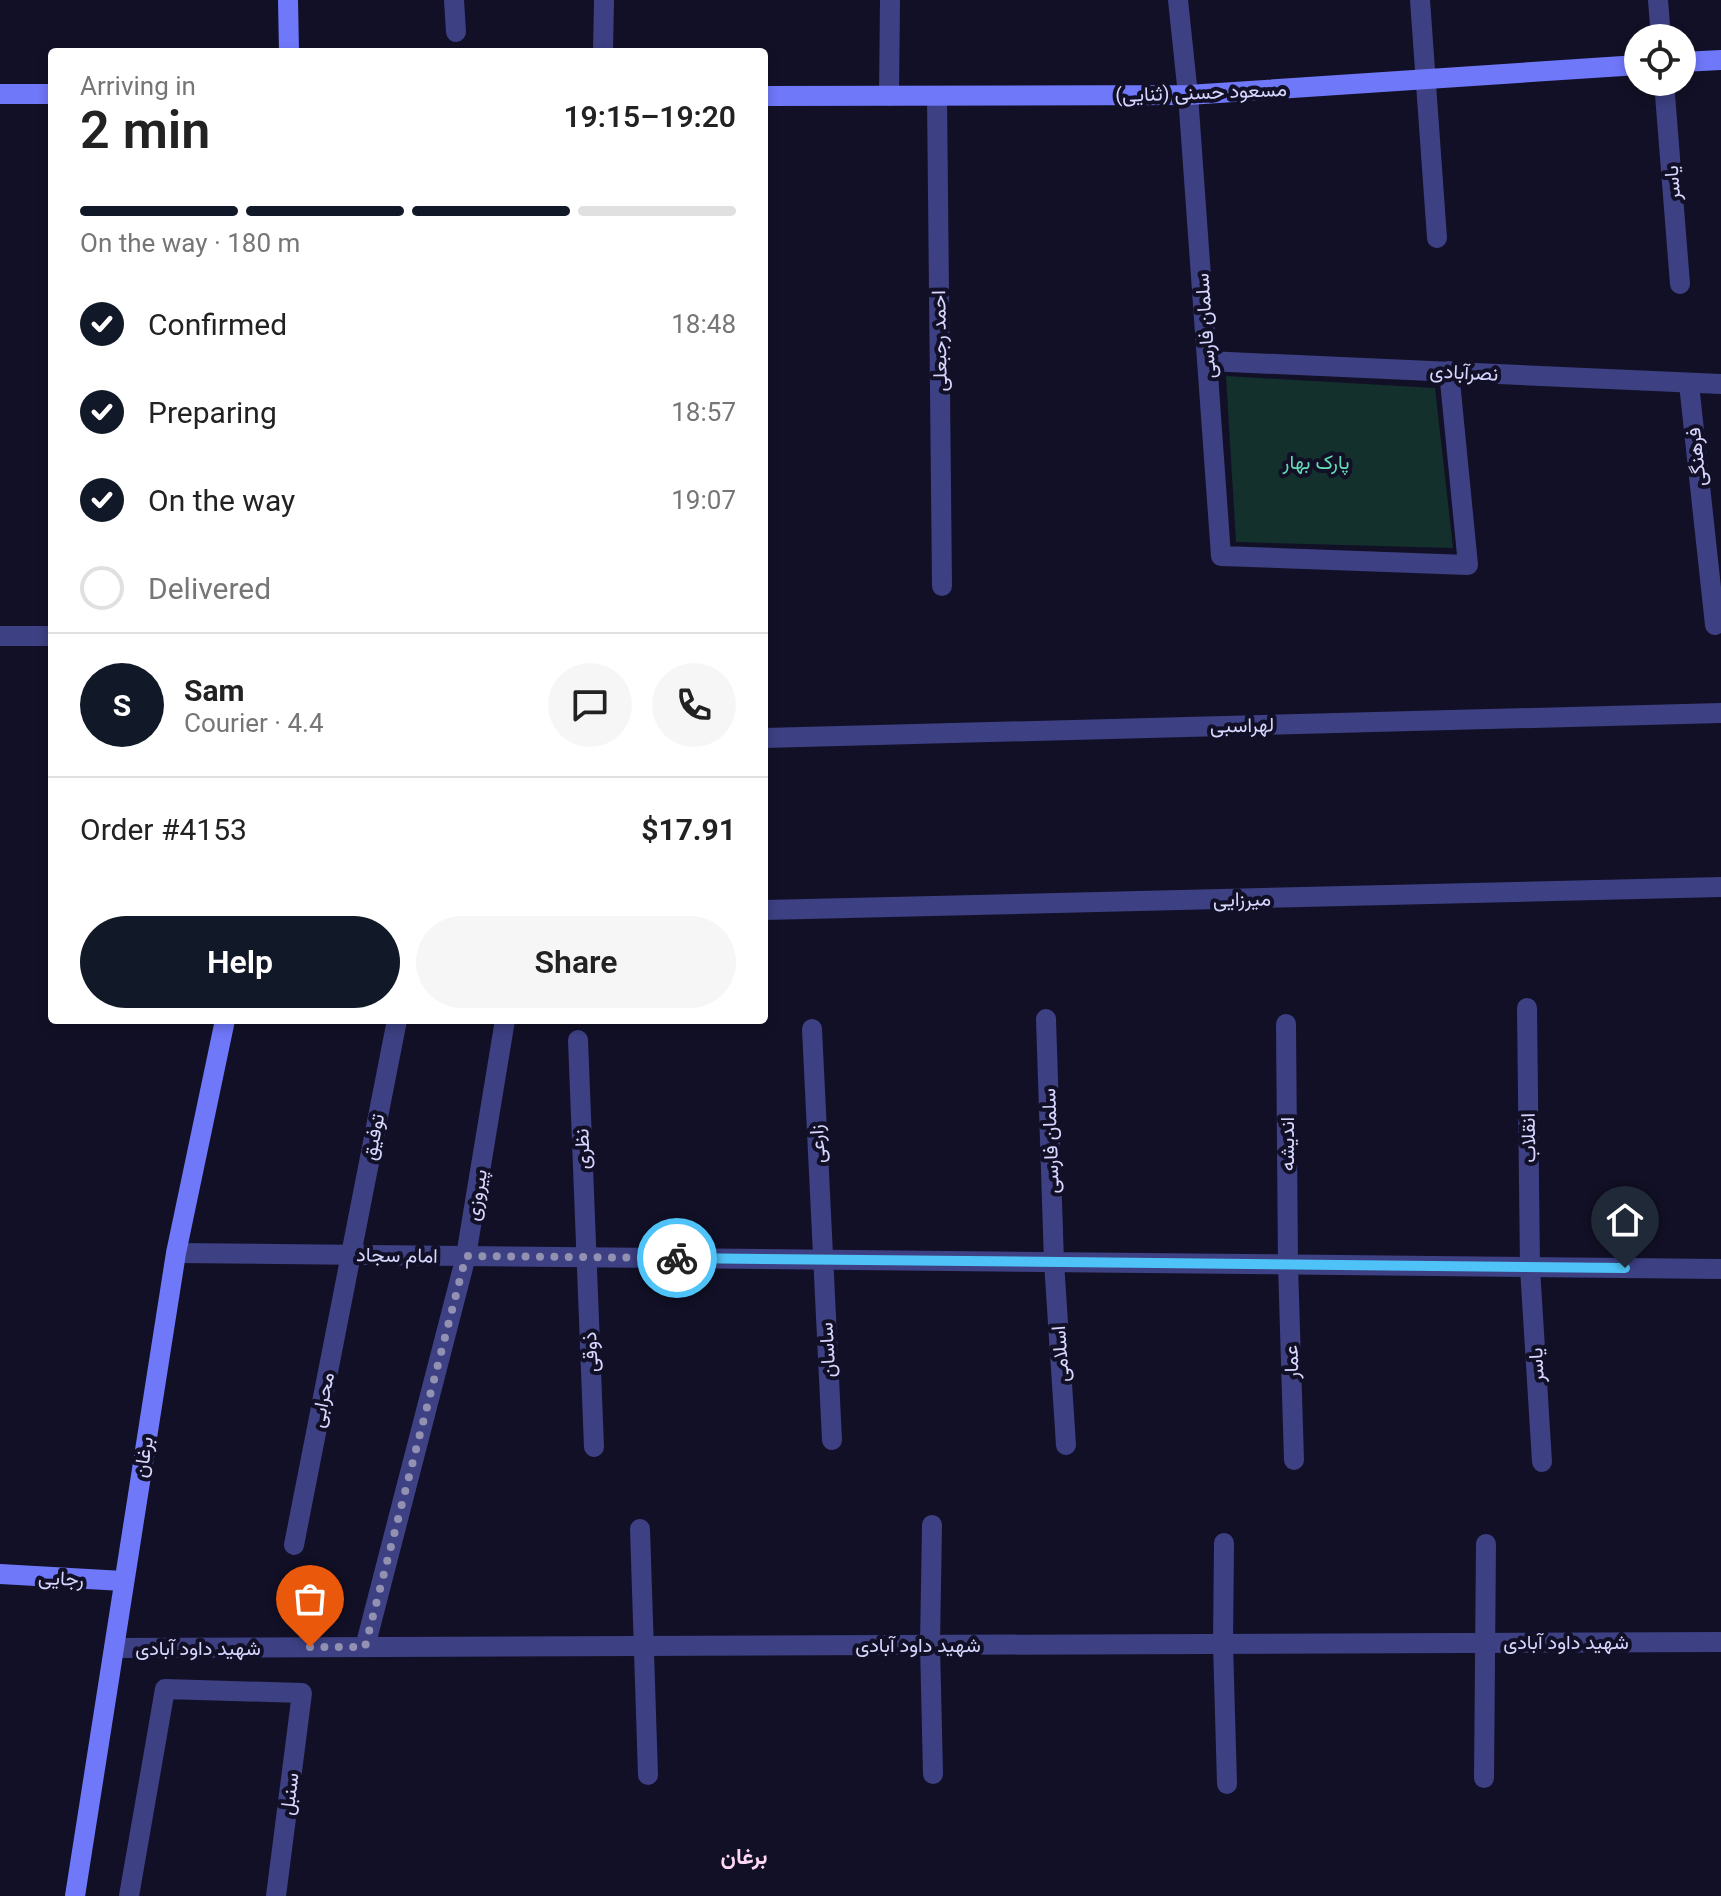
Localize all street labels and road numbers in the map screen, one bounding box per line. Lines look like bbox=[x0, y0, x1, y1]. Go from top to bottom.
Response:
street label: مسعود حسنی (ثنایی) bbox=[1115, 77, 1287, 108]
street label: یاسر bbox=[1659, 165, 1686, 202]
street label: سلمان فارسی bbox=[1189, 272, 1222, 380]
street label: احمد رجبعلی bbox=[926, 290, 953, 392]
street label: نصرآبادی bbox=[1429, 358, 1499, 387]
street label: فرهنگی bbox=[1681, 426, 1712, 488]
street label: لهراسبی bbox=[1210, 712, 1274, 739]
street label: میرزایی bbox=[1213, 886, 1271, 913]
street label: سلمان فارسی bbox=[1036, 1088, 1065, 1194]
street label: توفیق bbox=[357, 1112, 390, 1162]
street label: انقلاب bbox=[1516, 1113, 1540, 1163]
street label: اندیشه bbox=[1275, 1117, 1299, 1171]
street label: زارعی bbox=[804, 1124, 831, 1164]
street label: نظری bbox=[569, 1128, 596, 1170]
street label: پیروزی bbox=[460, 1167, 494, 1223]
street label: امام سجاد bbox=[356, 1242, 438, 1269]
street label: ساسان bbox=[814, 1322, 840, 1378]
street label: اسلامی bbox=[1046, 1325, 1074, 1383]
street label: ذوقی bbox=[577, 1331, 604, 1373]
street label: عمار bbox=[1278, 1345, 1305, 1380]
street label: یاسر bbox=[1523, 1347, 1550, 1384]
street label: محرابی bbox=[305, 1370, 340, 1430]
street label: برغان bbox=[128, 1435, 159, 1479]
street label: رجایی bbox=[37, 1565, 85, 1592]
street label: شهید داود آبادی bbox=[1503, 1630, 1629, 1655]
street label: شهید داود آبادی bbox=[855, 1633, 981, 1658]
street label: شهید داود آبادی bbox=[135, 1636, 261, 1661]
street label: سنبل bbox=[274, 1771, 304, 1817]

